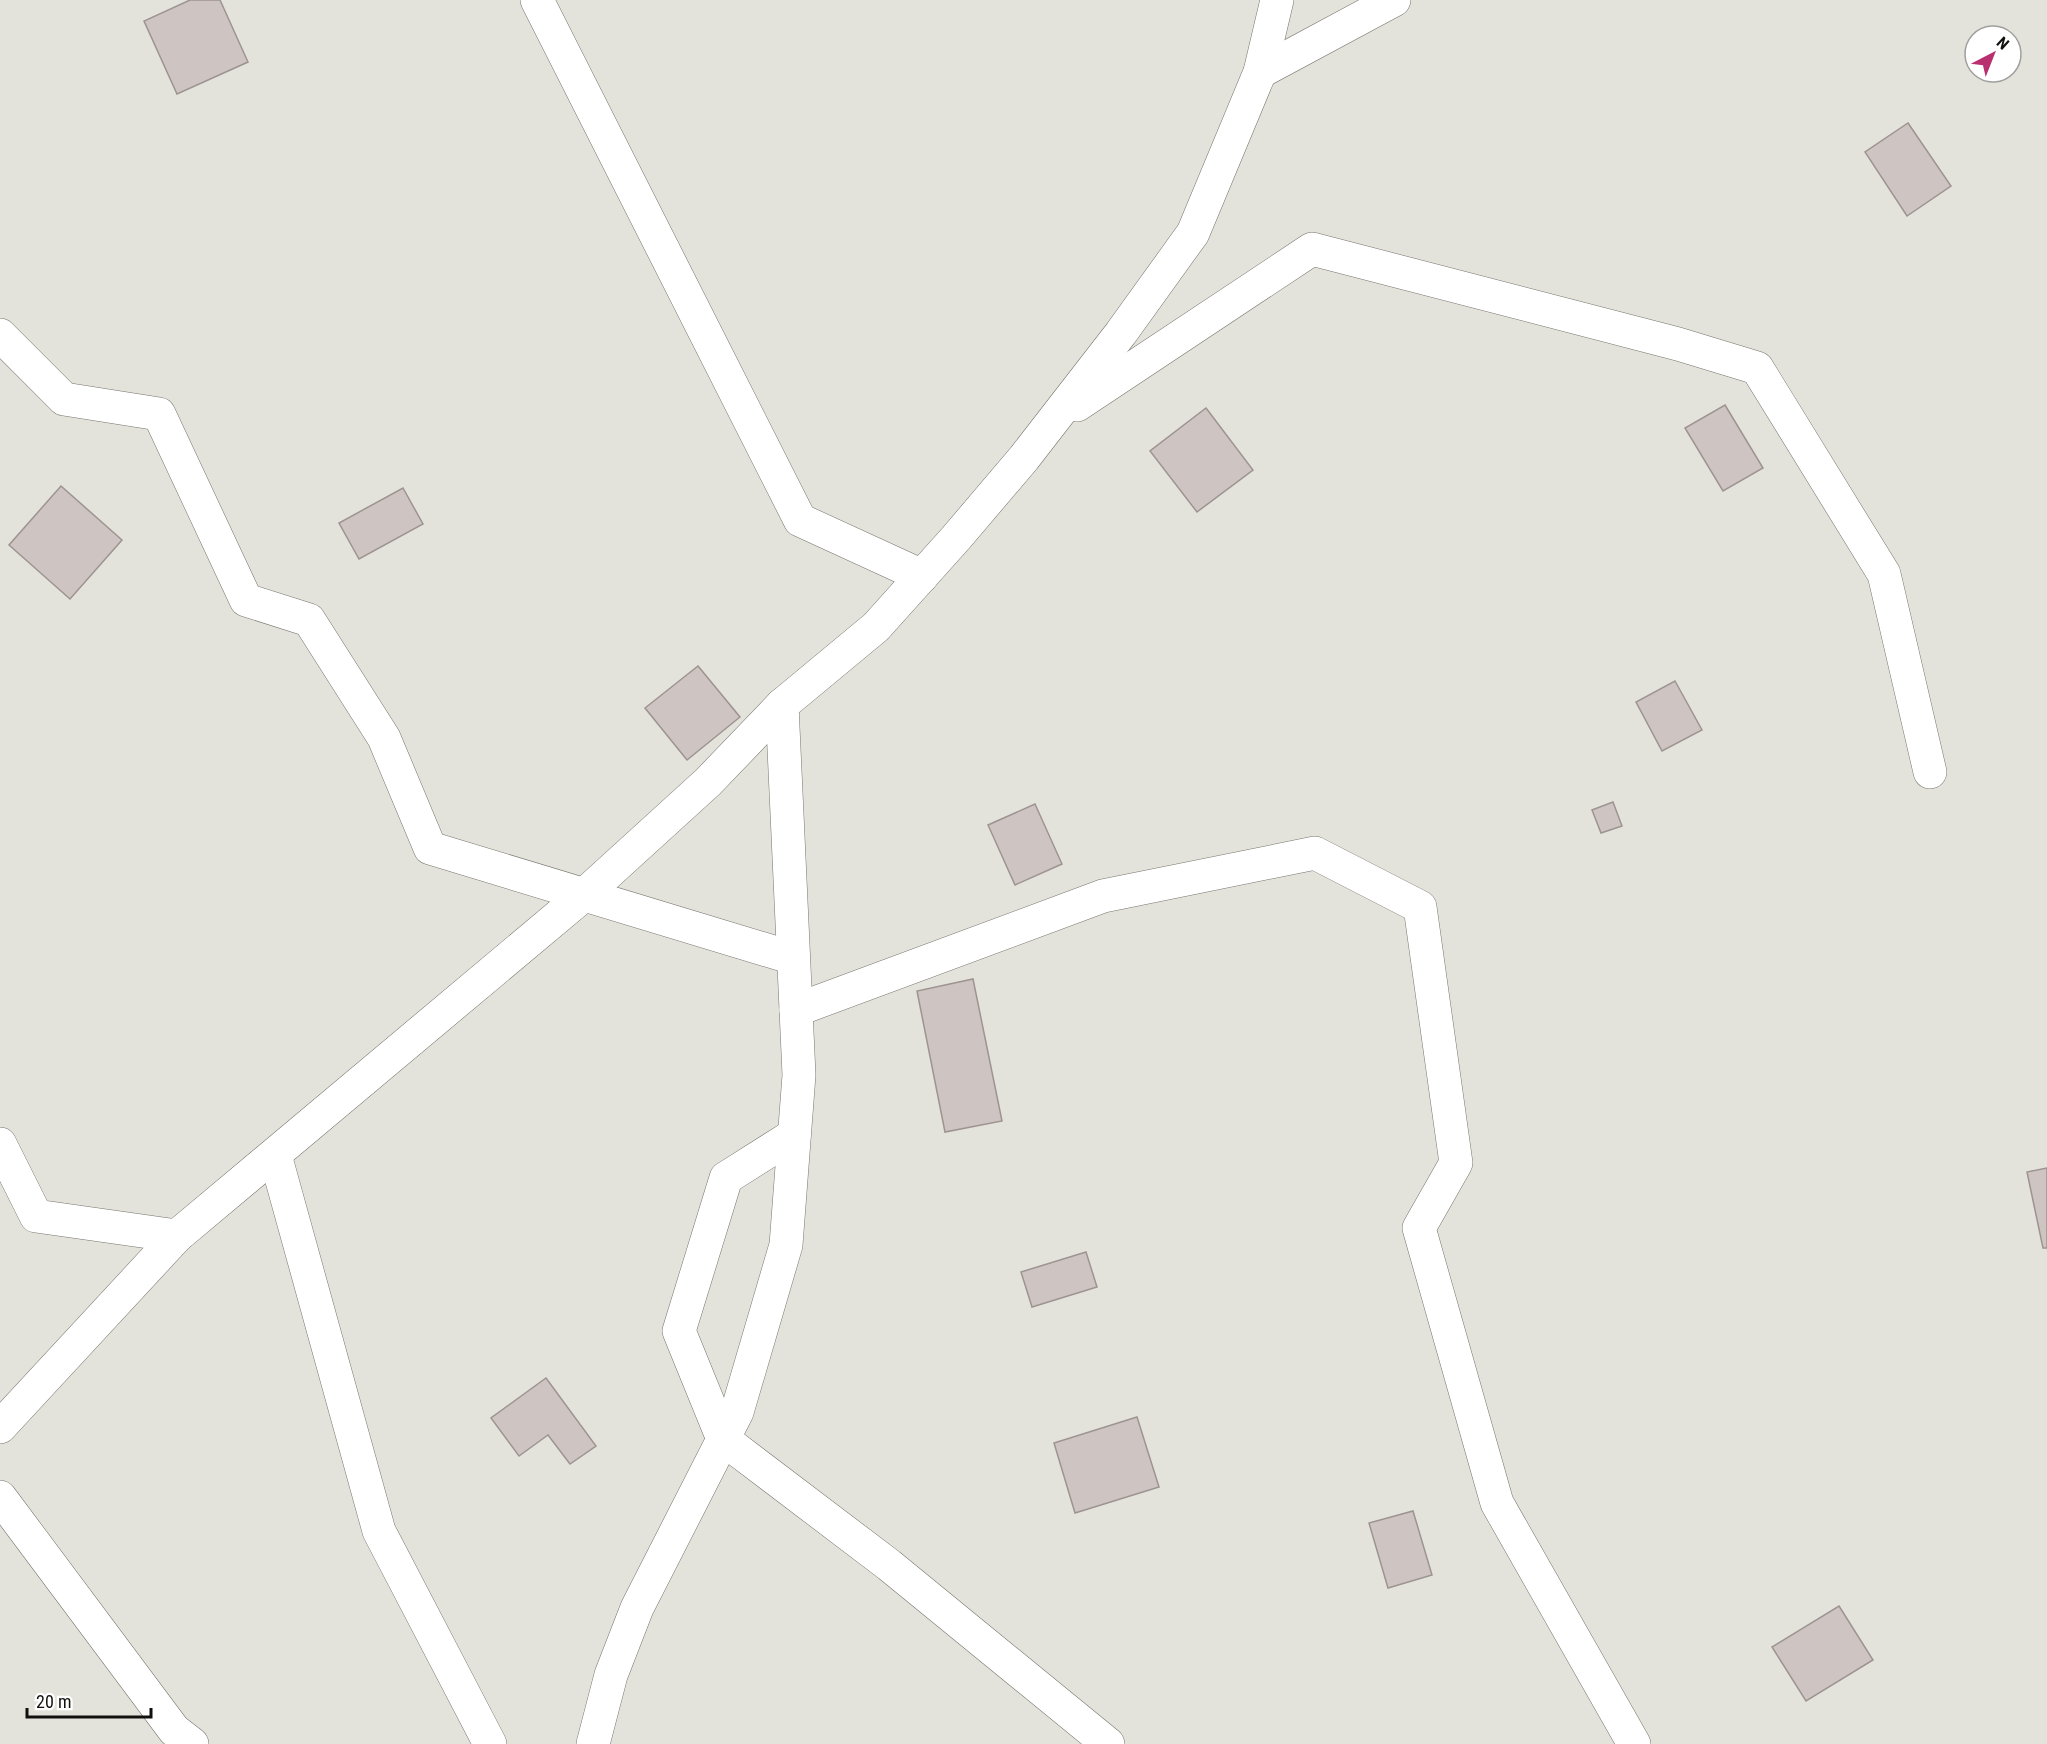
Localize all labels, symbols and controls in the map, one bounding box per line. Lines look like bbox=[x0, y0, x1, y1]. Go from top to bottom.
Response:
north arrow bbox=[1963, 24, 2023, 84]
text: N bbox=[1993, 33, 2013, 54]
scale bar bbox=[27, 1681, 152, 1719]
text: 20 m bbox=[36, 1691, 71, 1712]

